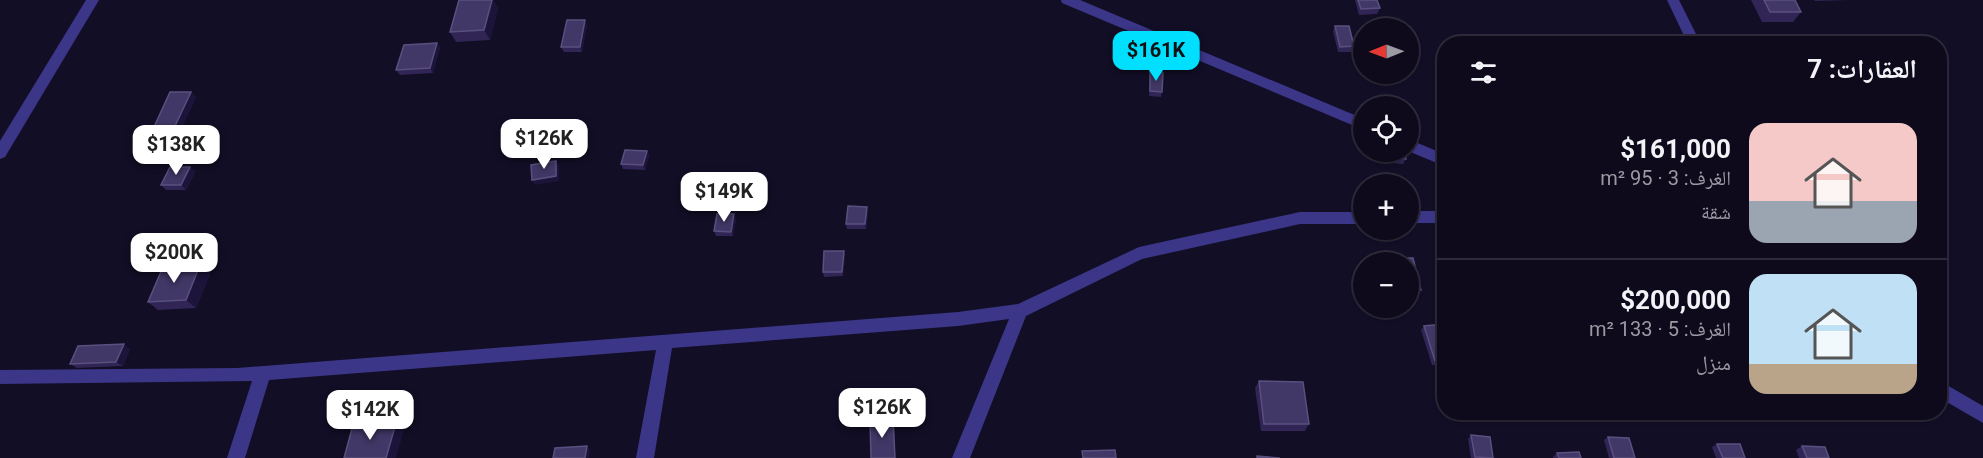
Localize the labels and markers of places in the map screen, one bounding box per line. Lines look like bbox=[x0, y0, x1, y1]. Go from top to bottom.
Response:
pin: $161K bbox=[1114, 31, 1198, 82]
pin: $126K bbox=[502, 119, 586, 170]
pin: $138K bbox=[134, 125, 218, 176]
pin: $149K bbox=[682, 172, 766, 223]
pin: $200K bbox=[132, 233, 216, 284]
pin: $126K bbox=[840, 388, 924, 439]
pin: $142K bbox=[328, 390, 412, 441]

